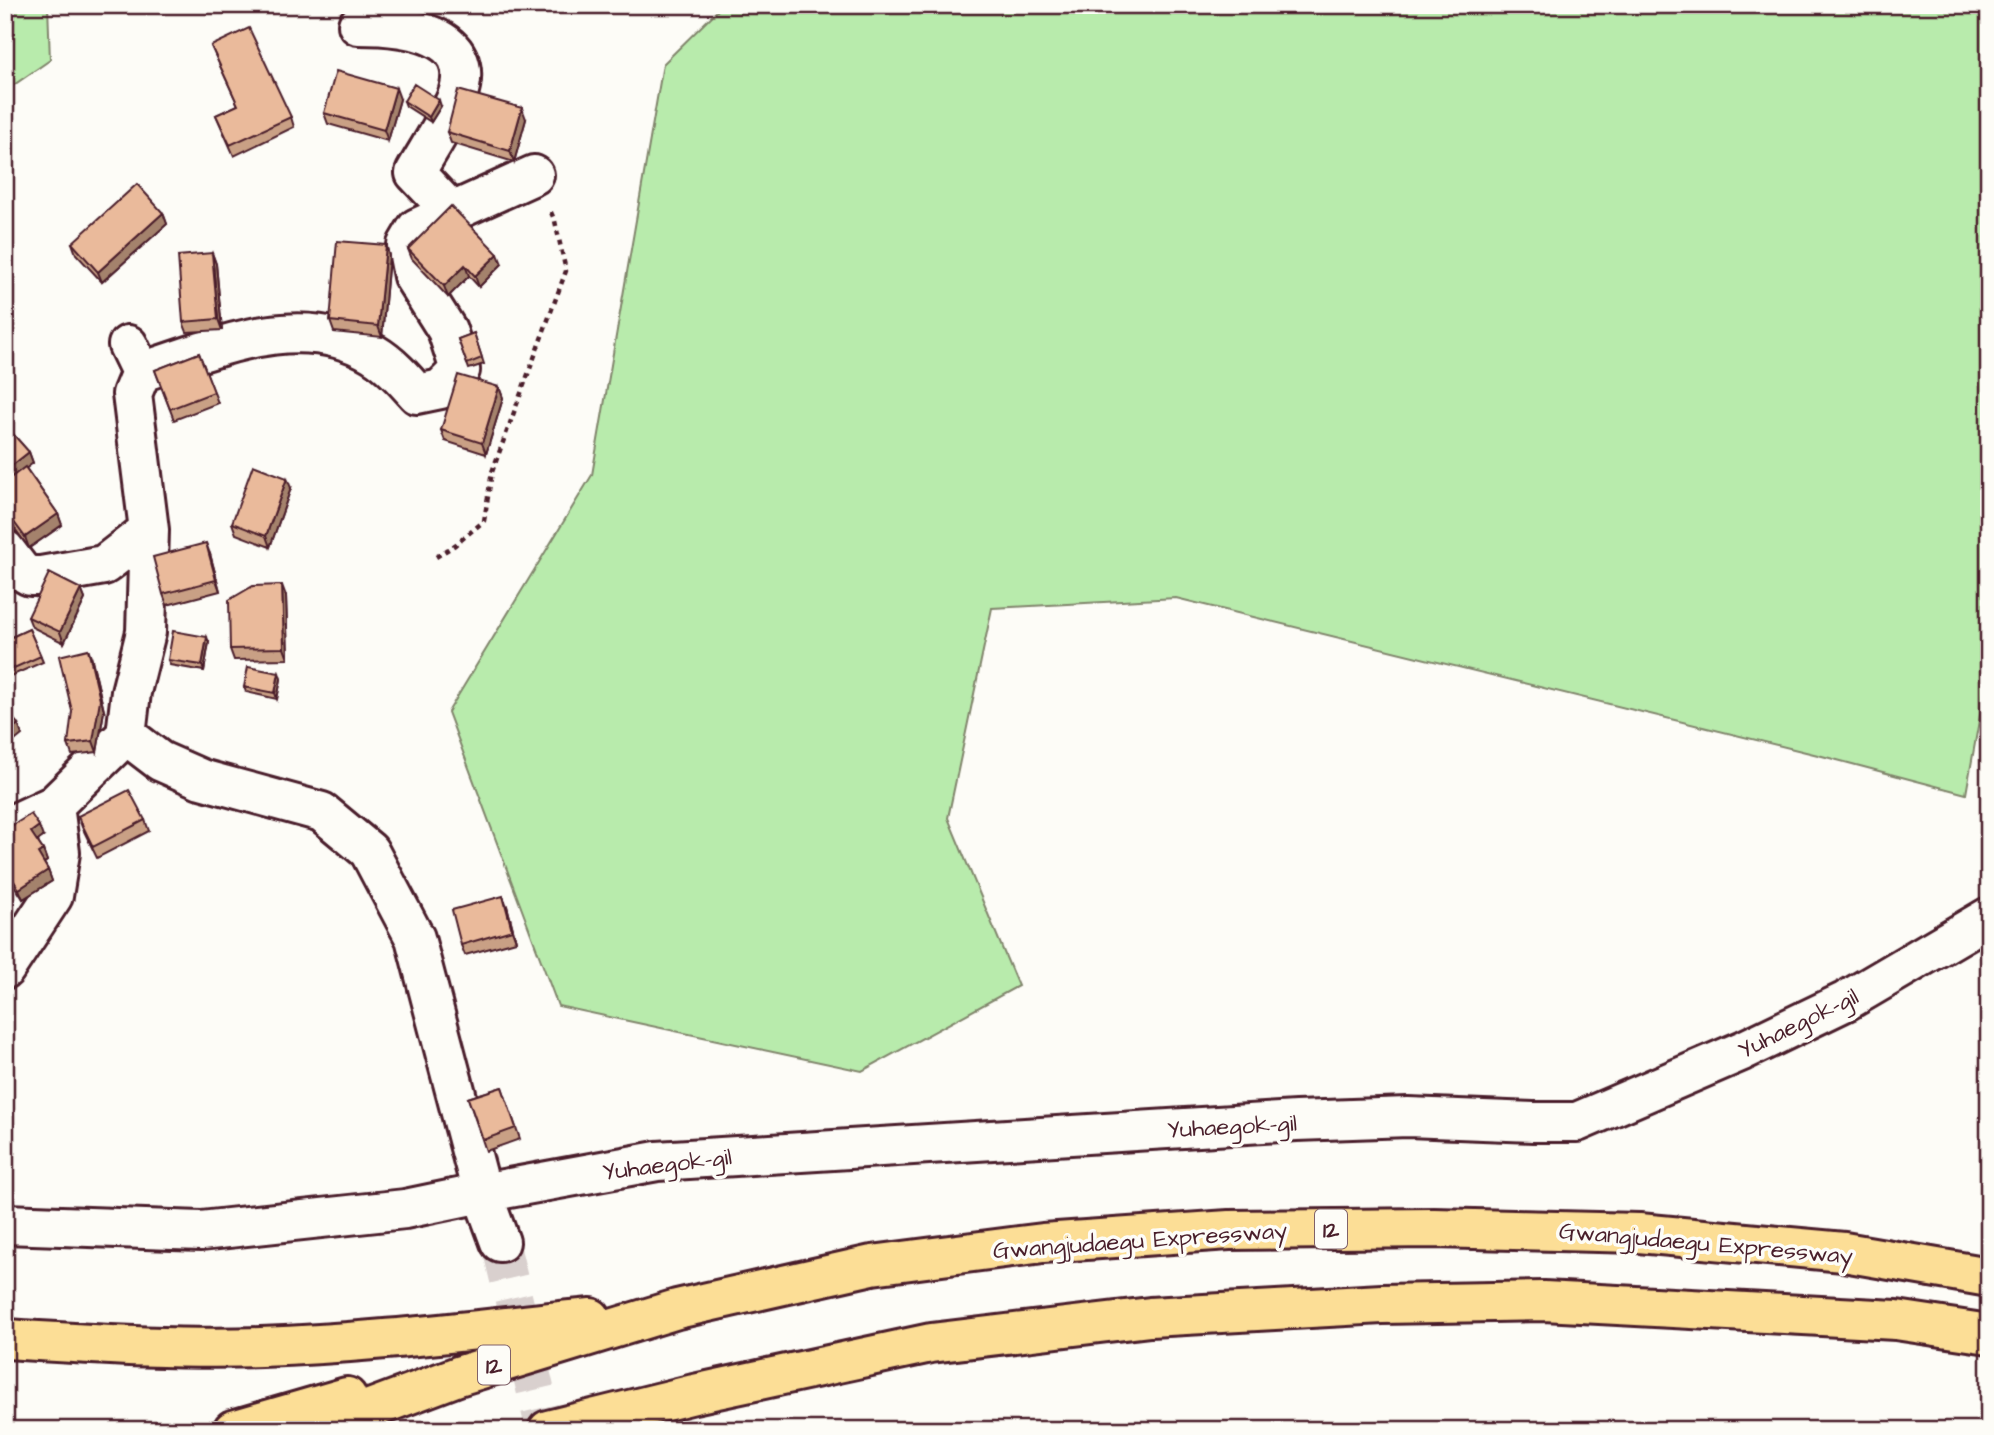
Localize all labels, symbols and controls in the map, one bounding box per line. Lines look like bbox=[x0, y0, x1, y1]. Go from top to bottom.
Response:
street label: Yuhaegok-gil bbox=[1733, 980, 1865, 1069]
street label: Yuhaegok-gil bbox=[1166, 1107, 1298, 1148]
street label: Yuhaegok-gil bbox=[601, 1140, 734, 1191]
road number: 12 bbox=[1315, 1210, 1347, 1248]
street label: Gwangjudaegu Expressway bbox=[992, 1214, 1288, 1269]
street label: Gwangjudaegu Expressway bbox=[1558, 1214, 1854, 1275]
road number: 12 bbox=[478, 1346, 510, 1384]

